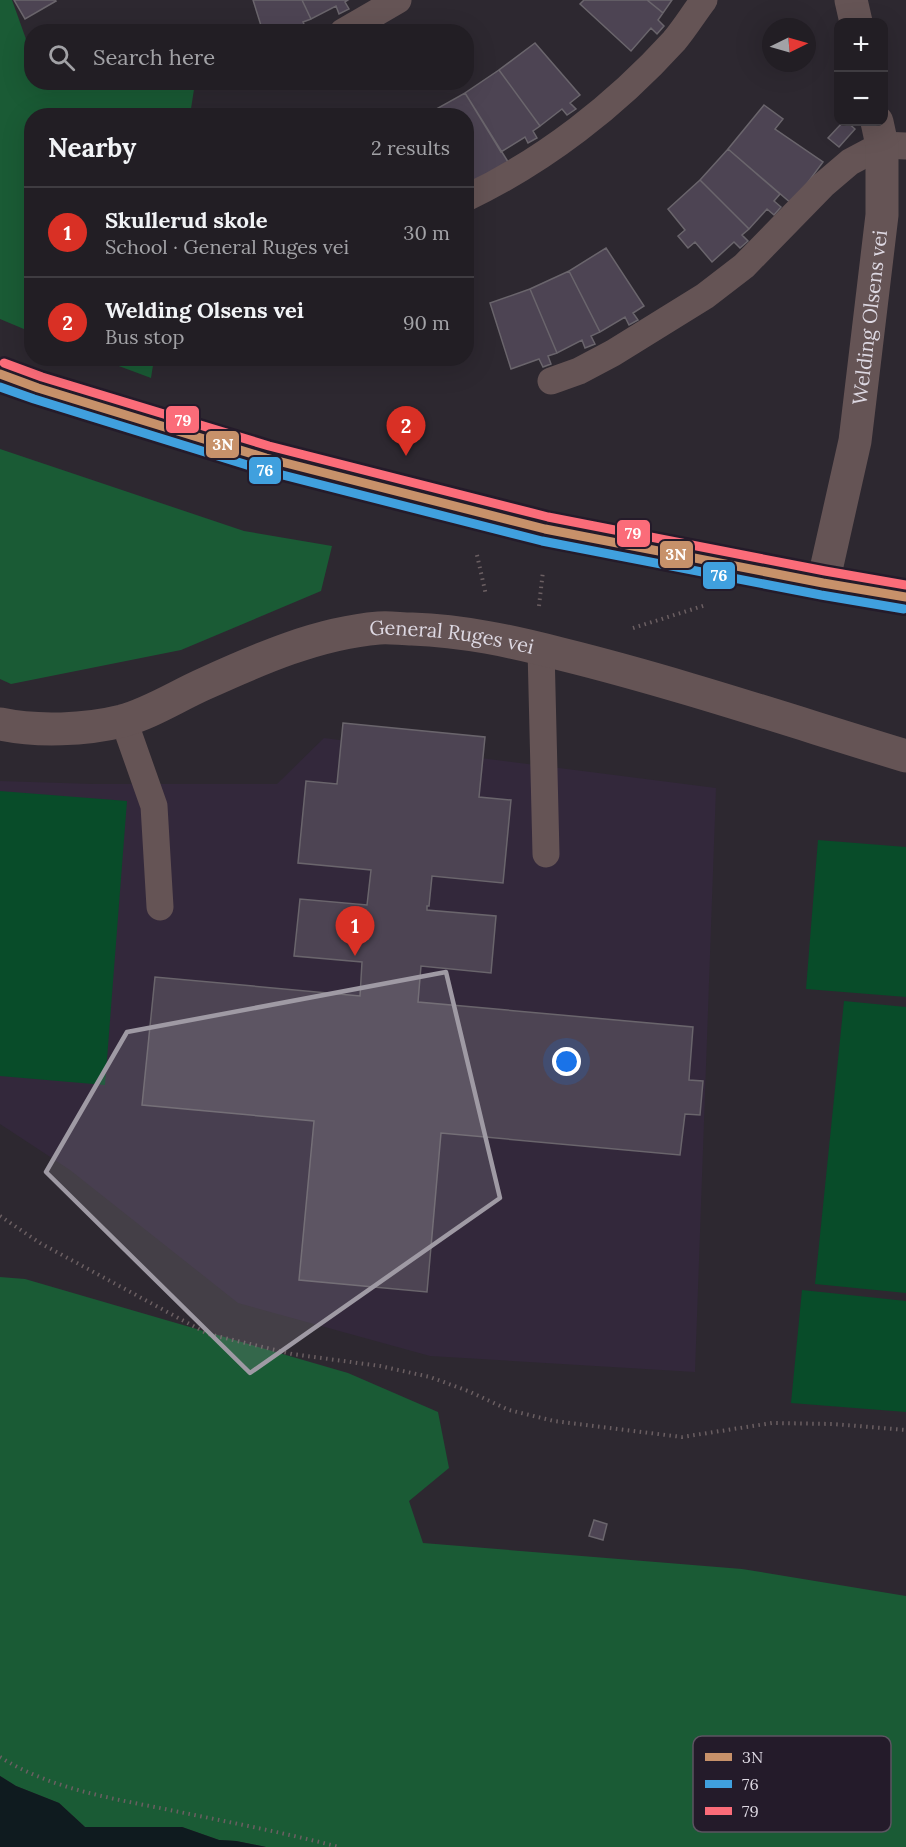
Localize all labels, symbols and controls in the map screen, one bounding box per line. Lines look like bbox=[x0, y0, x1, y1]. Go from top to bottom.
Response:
north arrow bbox=[762, 18, 816, 72]
map controls bbox=[834, 18, 888, 126]
button: + bbox=[834, 18, 888, 72]
search box bbox=[24, 24, 474, 90]
icon: search bbox=[45, 41, 78, 74]
text: Search here bbox=[93, 43, 215, 71]
button: − bbox=[834, 72, 888, 126]
text: Nearby bbox=[48, 131, 136, 164]
text: 2 results bbox=[371, 135, 450, 160]
text: Skullerud skole bbox=[105, 206, 268, 234]
text: 1 bbox=[63, 220, 72, 245]
text: 30 m bbox=[403, 220, 450, 245]
street label: Welding Olsens vei bbox=[846, 228, 892, 406]
text: School · General Ruges vei bbox=[105, 234, 349, 259]
text: Welding Olsens vei bbox=[105, 296, 304, 324]
text: 2 bbox=[62, 310, 73, 335]
text: 90 m bbox=[403, 310, 450, 335]
text: Bus stop bbox=[105, 324, 184, 349]
line badge: 79 bbox=[165, 405, 200, 434]
pin: 2 bbox=[386, 406, 426, 456]
text: 79 bbox=[175, 410, 191, 430]
line badge: 3N bbox=[205, 430, 240, 459]
text: 3N bbox=[212, 434, 234, 454]
line badge: 76 bbox=[248, 456, 282, 485]
text: 76 bbox=[257, 460, 273, 480]
line badge: 79 bbox=[616, 519, 651, 548]
text: 79 bbox=[625, 523, 641, 543]
line badge: 3N bbox=[659, 540, 694, 569]
text: 3N bbox=[665, 544, 687, 564]
line badge: 76 bbox=[702, 561, 736, 590]
text: 76 bbox=[711, 565, 727, 585]
street label: General Ruges vei bbox=[368, 615, 537, 659]
pin: 1 bbox=[336, 906, 374, 956]
your location bbox=[552, 1047, 581, 1076]
legend bbox=[693, 1736, 891, 1832]
text: 3N bbox=[742, 1747, 763, 1767]
text: 76 bbox=[742, 1774, 759, 1794]
text: 79 bbox=[742, 1801, 759, 1821]

